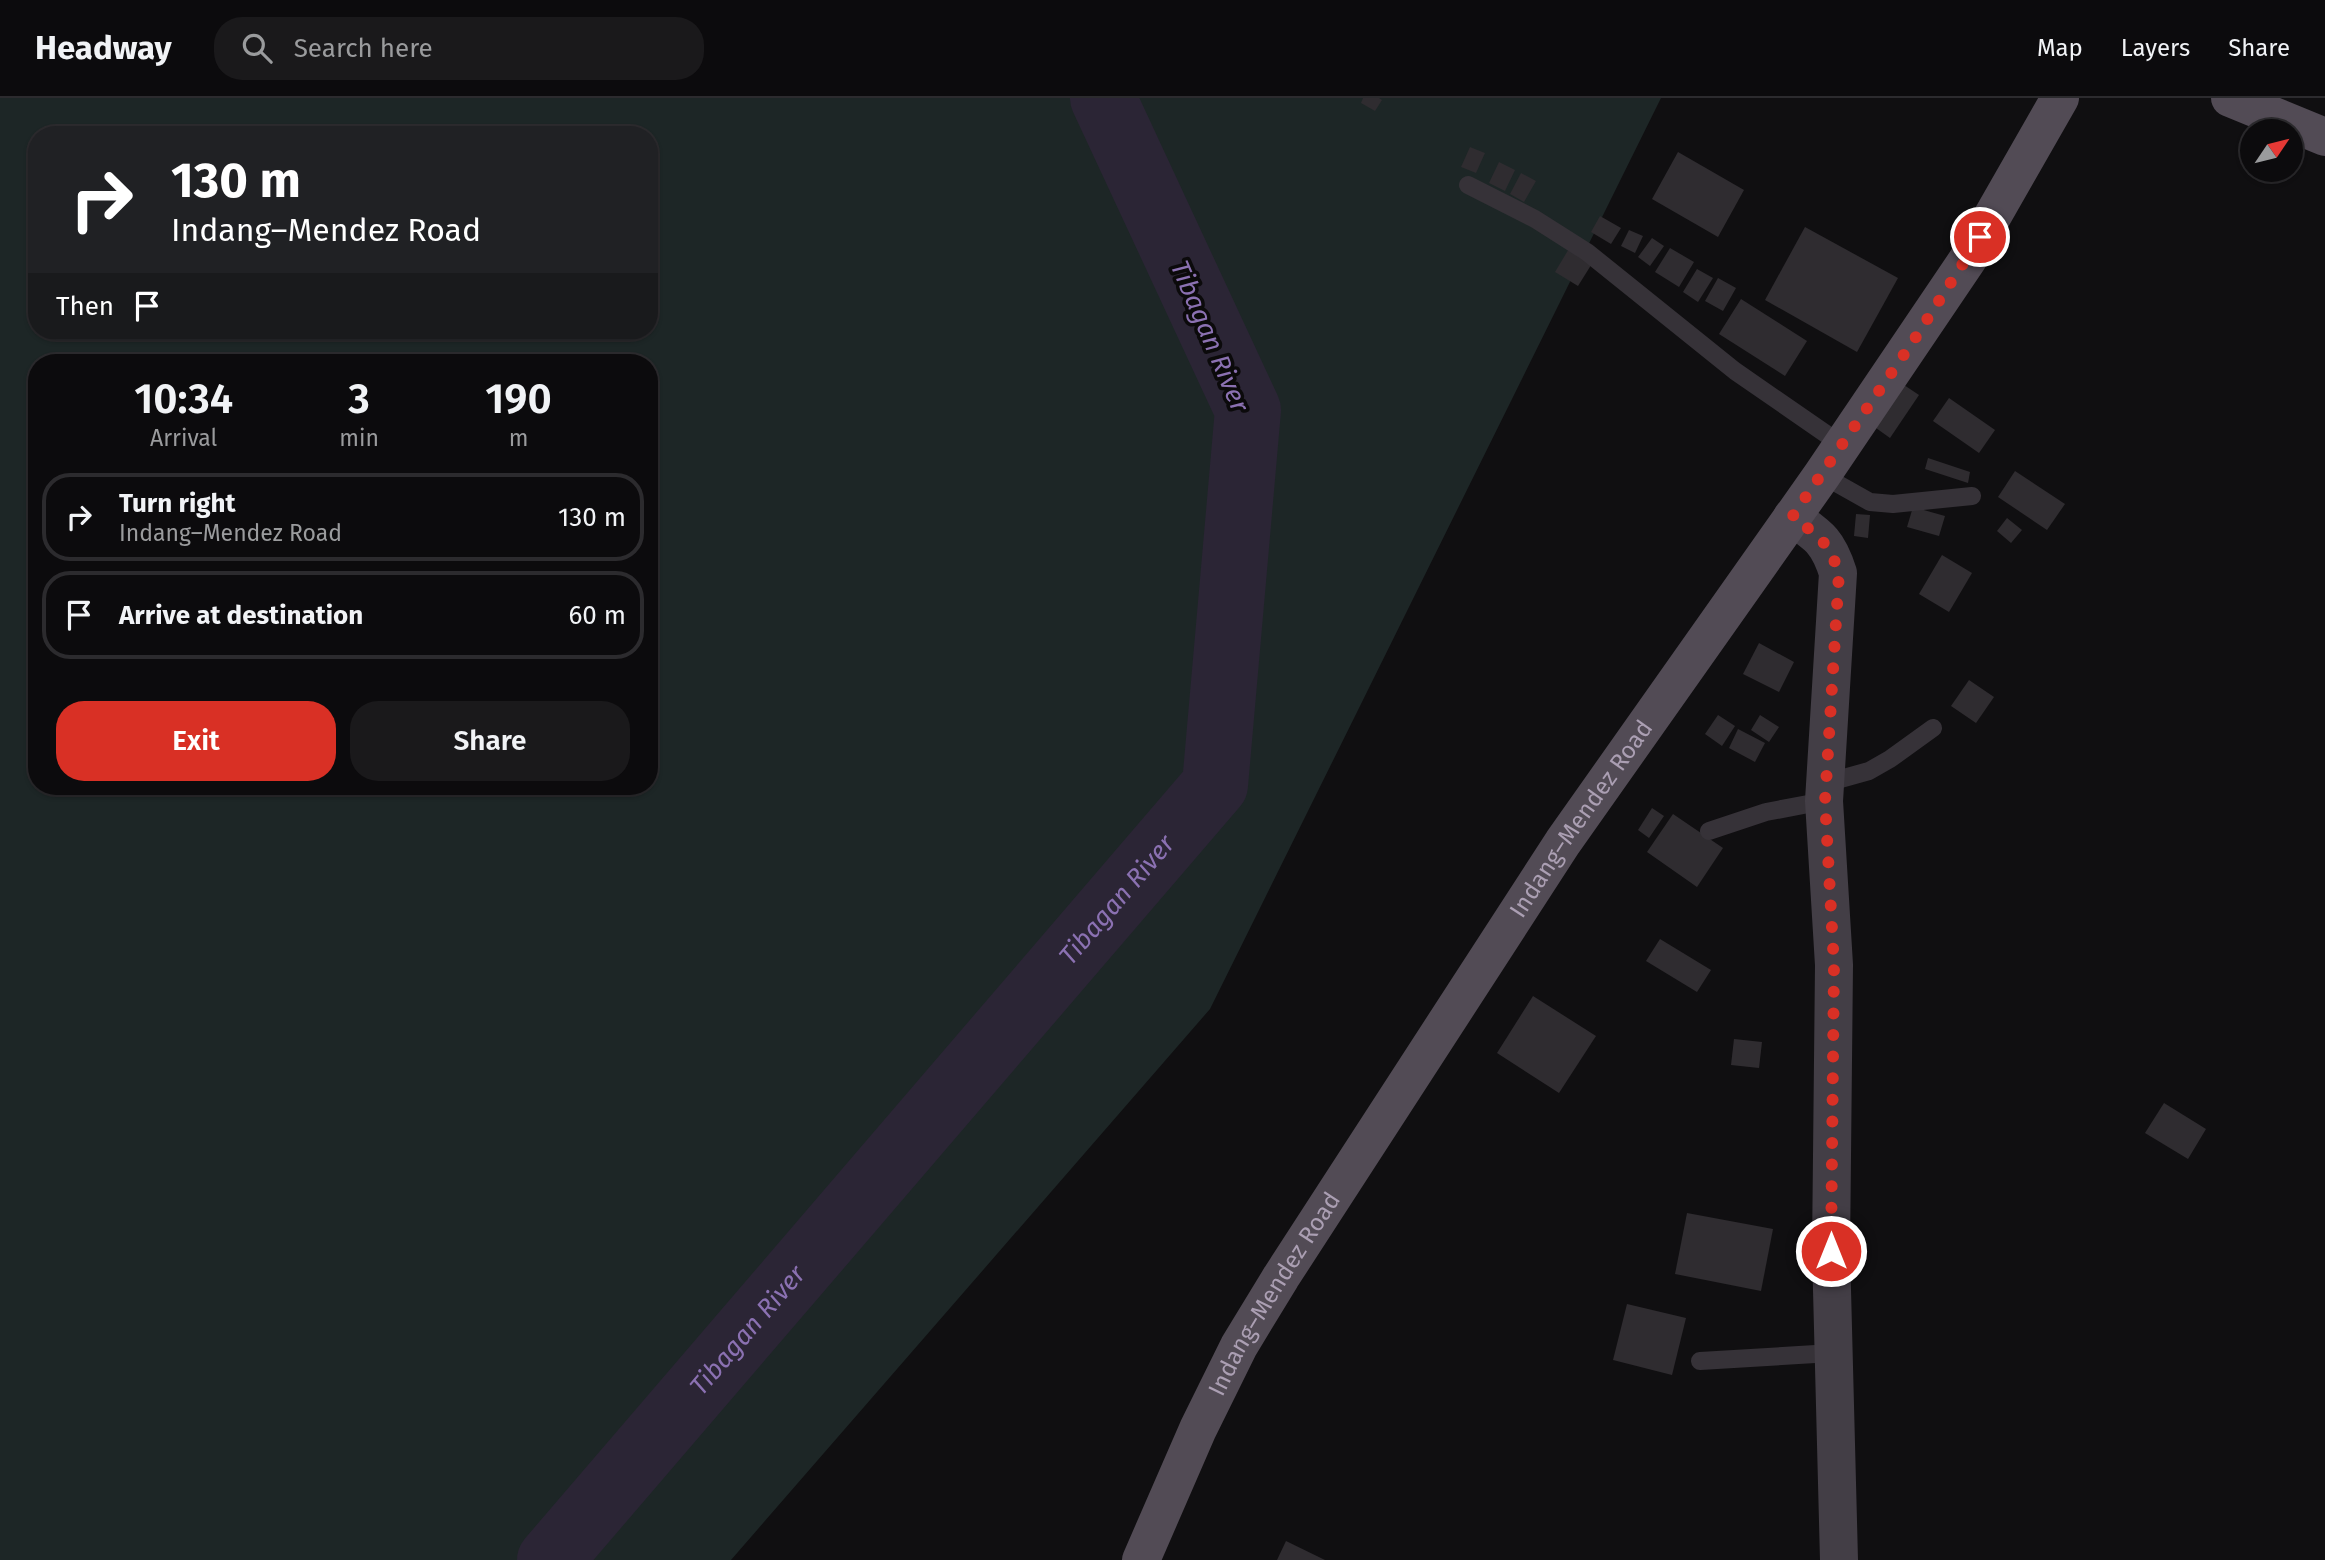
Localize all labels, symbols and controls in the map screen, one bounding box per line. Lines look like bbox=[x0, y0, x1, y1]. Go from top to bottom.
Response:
search box bbox=[214, 17, 704, 80]
text: Headway bbox=[35, 28, 172, 68]
icon: search bbox=[238, 29, 276, 67]
text: Search here bbox=[294, 33, 433, 64]
text: Map bbox=[2037, 34, 2083, 62]
text: Layers bbox=[2121, 34, 2190, 62]
text: Share bbox=[2228, 34, 2290, 62]
north arrow bbox=[2240, 119, 2303, 182]
map controls bbox=[2240, 119, 2303, 182]
text: 130 m bbox=[171, 151, 301, 210]
icon: right bbox=[56, 154, 147, 245]
pin bbox=[1950, 207, 2010, 267]
text: Indang–Mendez Road bbox=[171, 211, 481, 249]
icon: arrive bbox=[1961, 218, 1999, 256]
water label: Tibagan River bbox=[1164, 256, 1256, 417]
icon: arrive bbox=[128, 287, 166, 325]
text: Then bbox=[56, 291, 114, 322]
text: 10:34 bbox=[134, 374, 233, 424]
text: 3 bbox=[348, 374, 370, 424]
text: 190 bbox=[485, 374, 552, 424]
text: Arrival bbox=[150, 424, 217, 452]
text: min bbox=[339, 424, 379, 452]
text: m bbox=[509, 424, 528, 452]
text: Turn right bbox=[119, 488, 236, 519]
icon: right bbox=[60, 498, 98, 536]
text: 130 m bbox=[558, 502, 626, 533]
text: Indang–Mendez Road bbox=[119, 519, 342, 547]
icon: arrive bbox=[60, 596, 98, 634]
text: Arrive at destination bbox=[119, 600, 363, 631]
text: 60 m bbox=[568, 600, 626, 631]
button: Exit bbox=[56, 701, 336, 781]
button: Share bbox=[350, 701, 630, 781]
street label: Indang–Mendez Road bbox=[1504, 715, 1658, 923]
water label: Tibagan River bbox=[1053, 828, 1182, 971]
street label: Indang–Mendez Road bbox=[1203, 1187, 1346, 1400]
position arrow bbox=[1794, 1214, 1868, 1288]
water label: Tibagan River bbox=[684, 1258, 813, 1402]

